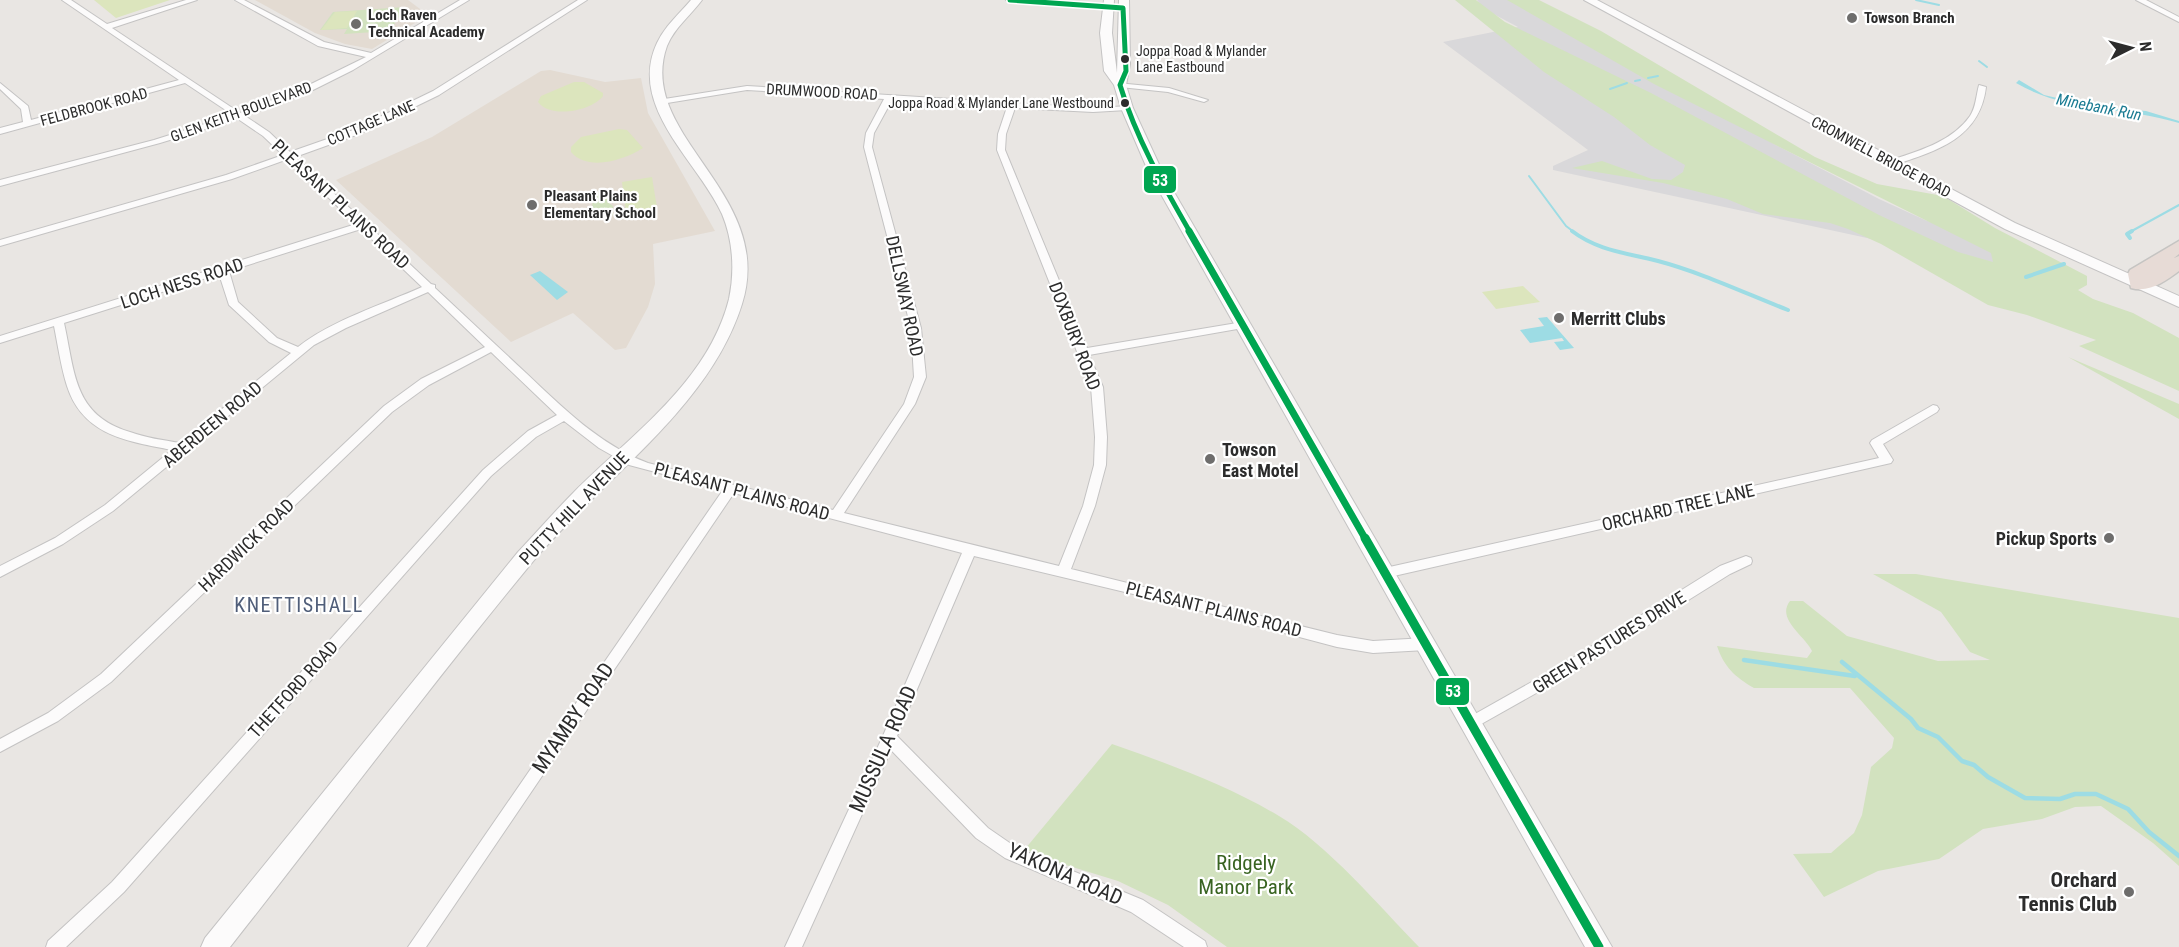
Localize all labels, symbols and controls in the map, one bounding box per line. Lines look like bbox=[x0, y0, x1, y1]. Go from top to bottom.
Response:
place label: Loch Raven Technical Academy bbox=[368, 6, 485, 41]
place label: Towson Branch bbox=[1864, 9, 1955, 27]
marker: Towson Branch bbox=[1845, 11, 1859, 25]
marker: Loch Raven Technical Academy bbox=[349, 17, 363, 31]
north arrow bbox=[2101, 18, 2161, 78]
text: N bbox=[2135, 41, 2155, 52]
place label: Joppa Road & Mylander Lane Eastbound bbox=[1136, 43, 1267, 75]
marker: Joppa Road & Mylander Lane Eastbound bbox=[1119, 53, 1131, 65]
street label: GLEN KEITH BOULEVARD bbox=[168, 78, 314, 146]
street label: DRUMWOOD ROAD bbox=[766, 80, 878, 104]
street label: FELDBROOK ROAD bbox=[38, 84, 150, 130]
water label: Minebank Run bbox=[2055, 89, 2143, 125]
place label: Joppa Road & Mylander Lane Westbound bbox=[888, 95, 1114, 111]
street label: COTTAGE LANE bbox=[324, 96, 418, 150]
marker: Joppa Road & Mylander Lane Westbound bbox=[1119, 97, 1131, 109]
street label: CROMWELL BRIDGE ROAD bbox=[1808, 113, 1954, 201]
street label: PLEASANT PLAINS ROAD bbox=[268, 135, 414, 273]
line badge: 53 bbox=[1143, 165, 1177, 194]
text: 53 bbox=[1152, 171, 1168, 190]
place label: Pleasant Plains Elementary School bbox=[544, 187, 656, 222]
marker: Pleasant Plains Elementary School bbox=[525, 198, 539, 212]
street label: DELLSWAY ROAD bbox=[882, 234, 928, 358]
street label: LOCH NESS ROAD bbox=[118, 253, 246, 313]
street label: DOXBURY ROAD bbox=[1045, 279, 1105, 393]
place label: Merritt Clubs bbox=[1571, 308, 1666, 329]
marker: Merritt Clubs bbox=[1552, 311, 1566, 325]
street label: ABERDEEN ROAD bbox=[158, 376, 266, 472]
place label: Towson East Motel bbox=[1222, 439, 1298, 481]
street label: PUTTY HILL AVENUE bbox=[515, 447, 633, 569]
marker: Towson East Motel bbox=[1203, 452, 1217, 466]
street label: PLEASANT PLAINS ROAD bbox=[652, 457, 832, 525]
street label: ORCHARD TREE LANE bbox=[1600, 479, 1756, 535]
street label: HARDWICK ROAD bbox=[194, 494, 298, 596]
place label: Pickup Sports bbox=[1996, 528, 2097, 549]
marker: Pickup Sports bbox=[2102, 531, 2116, 545]
street label: PLEASANT PLAINS ROAD bbox=[1124, 577, 1304, 641]
street label: GREEN PASTURES DRIVE bbox=[1529, 586, 1690, 698]
district label: KNETTISHALL bbox=[234, 593, 364, 617]
street label: THETFORD ROAD bbox=[244, 636, 342, 742]
street label: MYAMBY ROAD bbox=[527, 658, 619, 778]
line badge: 53 bbox=[1435, 677, 1470, 706]
street label: MUSSULA ROAD bbox=[844, 682, 922, 816]
text: 53 bbox=[1445, 682, 1461, 701]
street label: YAKONA ROAD bbox=[1004, 838, 1126, 910]
park label: Ridgely Manor Park bbox=[1198, 851, 1294, 899]
place label: Orchard Tennis Club bbox=[2018, 868, 2117, 916]
marker: Orchard Tennis Club bbox=[2122, 885, 2136, 899]

